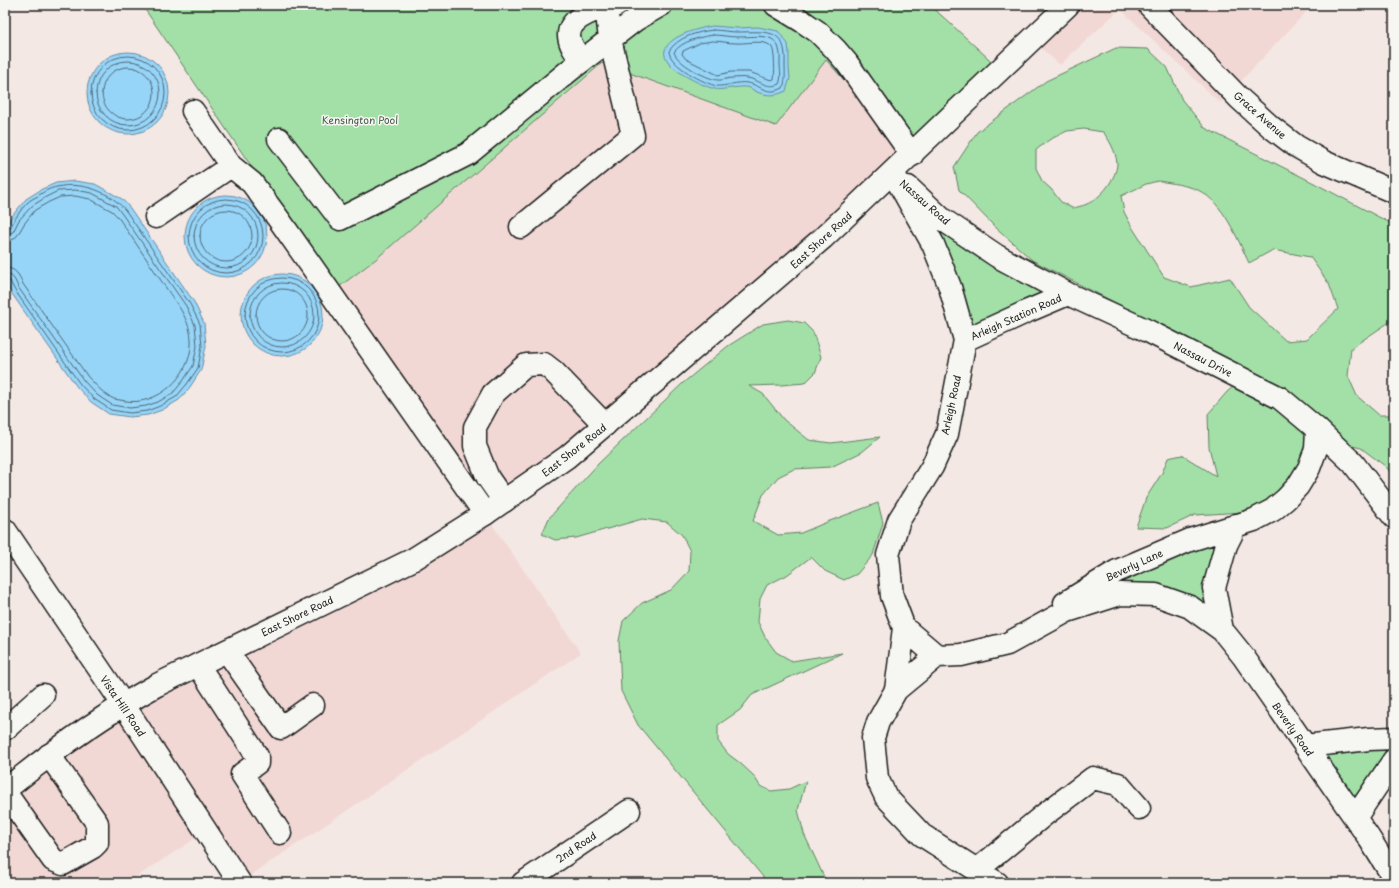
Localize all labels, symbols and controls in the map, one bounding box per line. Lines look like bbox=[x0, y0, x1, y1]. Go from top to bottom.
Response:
street label: Grace Avenue bbox=[1231, 87, 1290, 142]
park label: Kensington Pool bbox=[322, 112, 398, 127]
street label: Nassau Road bbox=[897, 175, 954, 228]
street label: East Shore Road bbox=[786, 208, 855, 272]
street label: Arleigh Station Road bbox=[968, 290, 1064, 343]
street label: Nassau Drive bbox=[1171, 337, 1235, 380]
street label: Arleigh Road bbox=[937, 373, 964, 436]
street label: East Shore Road bbox=[538, 419, 609, 480]
street label: Beverly Lane bbox=[1103, 545, 1165, 584]
street label: East Shore Road bbox=[258, 591, 336, 640]
street label: Vista Hill Road bbox=[97, 672, 150, 739]
street label: Beverly Road bbox=[1268, 698, 1318, 760]
street label: 2nd Road bbox=[552, 827, 599, 866]

